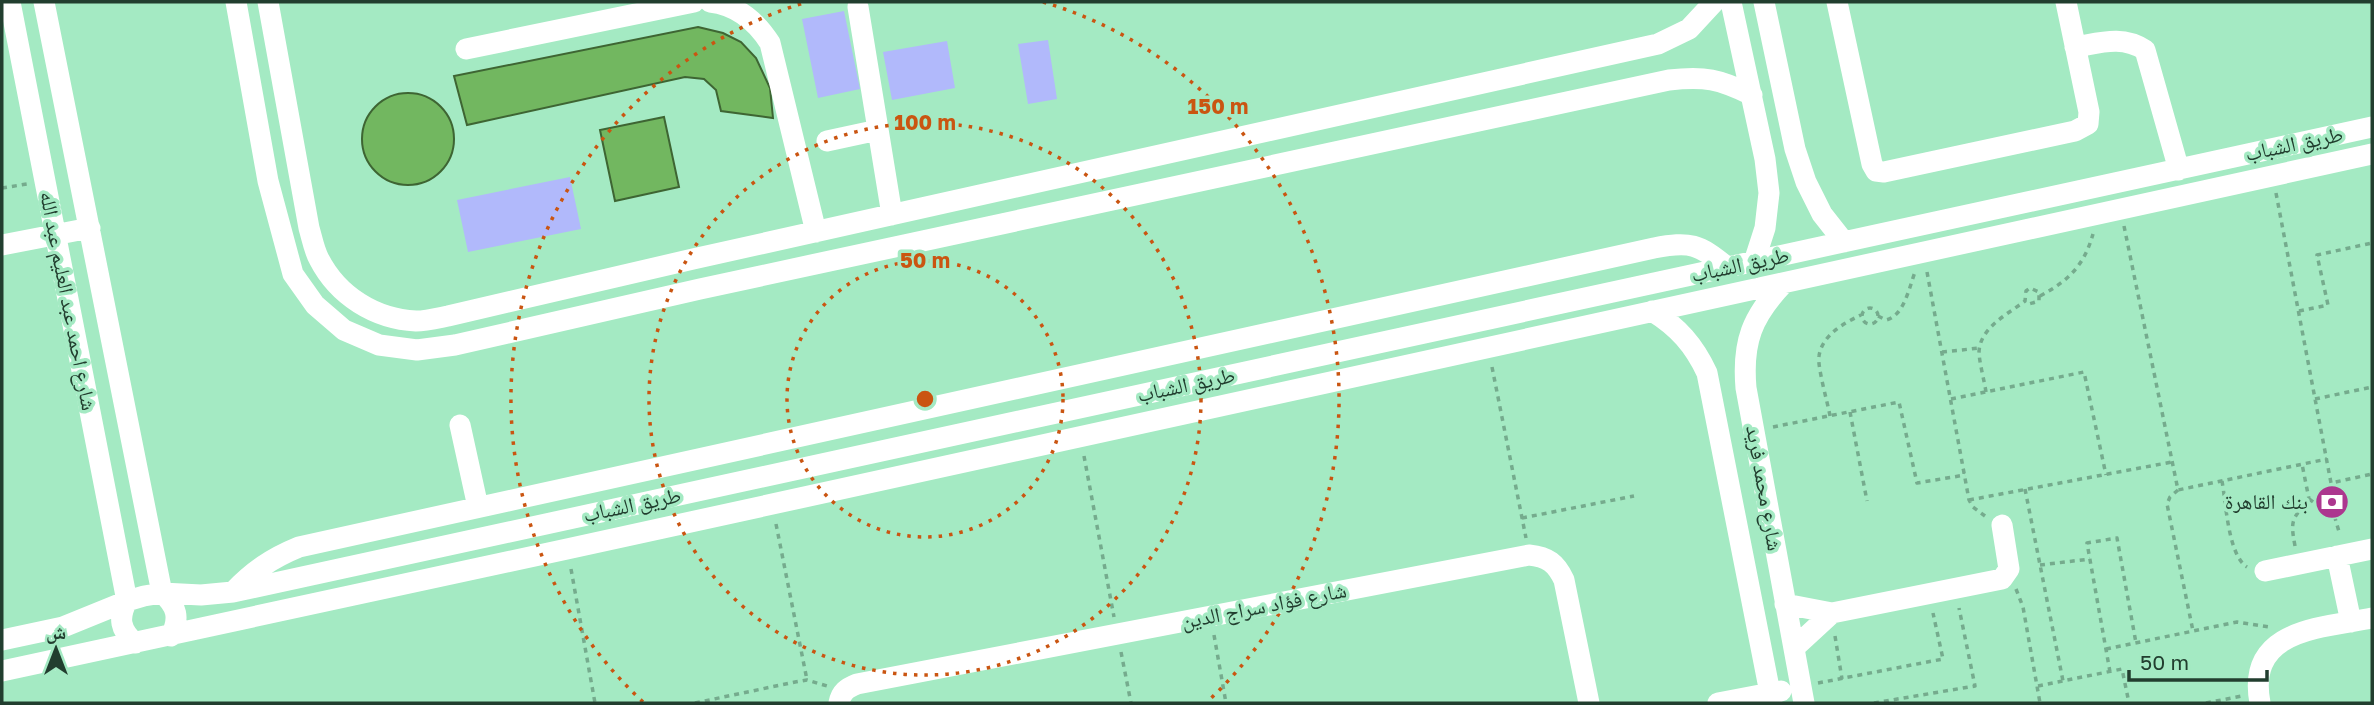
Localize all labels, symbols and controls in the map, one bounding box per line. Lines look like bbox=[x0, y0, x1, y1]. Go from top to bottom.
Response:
text: 150 m bbox=[1188, 93, 1248, 119]
text: 100 m bbox=[894, 109, 956, 135]
street label: طريق الشباب bbox=[2243, 120, 2345, 167]
street label: شارع احمد عبد العليم عبد الله bbox=[33, 189, 103, 413]
street label: طريق الشباب bbox=[1689, 241, 1791, 288]
text: 50 m bbox=[900, 247, 950, 273]
street label: طريق الشباب bbox=[1135, 361, 1237, 408]
centre of rings bbox=[913, 387, 937, 411]
street label: شارع محمد فريد bbox=[1740, 423, 1789, 553]
street label: طريق الشباب bbox=[581, 481, 683, 528]
bank icon: بنك القاهرة bbox=[2313, 483, 2351, 521]
place label: بنك القاهرة bbox=[2225, 488, 2308, 514]
street label: شارع فؤاد سراج الدين bbox=[1179, 576, 1349, 635]
north arrow bbox=[21, 614, 91, 684]
text: ش bbox=[46, 620, 66, 644]
scale bar bbox=[2129, 638, 2267, 682]
text: 50 m bbox=[2140, 649, 2189, 675]

